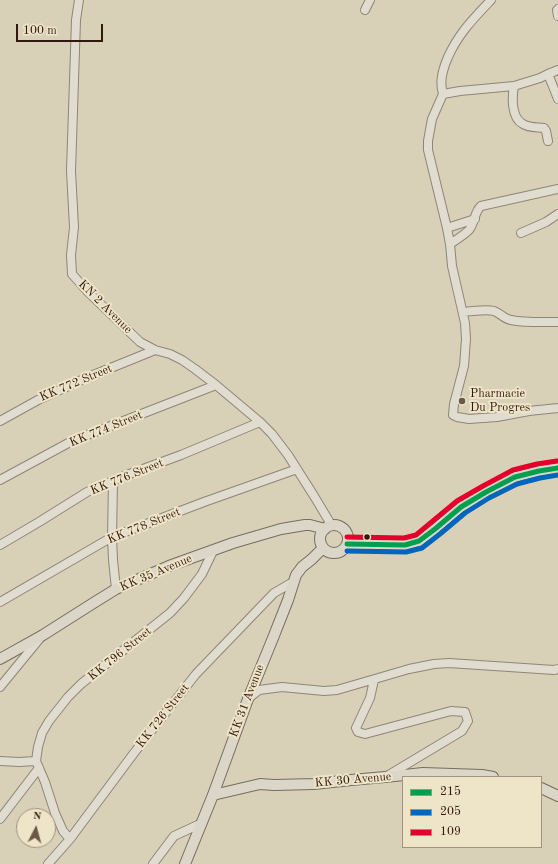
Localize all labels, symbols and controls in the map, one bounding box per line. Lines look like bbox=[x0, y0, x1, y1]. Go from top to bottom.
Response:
scale bar bbox=[18, 16, 105, 42]
text: 100 m bbox=[23, 25, 57, 37]
street label: KN 2 Avenue bbox=[75, 277, 135, 337]
street label: KK 772 Street bbox=[37, 361, 115, 405]
place label: Pharmacie Du Progres bbox=[470, 387, 530, 415]
marker: Pharmacie Du Progres bbox=[457, 396, 467, 406]
street label: KK 774 Street bbox=[67, 408, 145, 450]
street label: KK 776 Street bbox=[88, 456, 166, 498]
street label: KK 778 Street bbox=[105, 505, 183, 547]
unlabelled marker bbox=[362, 532, 372, 542]
street label: KK 35 Avenue bbox=[118, 551, 194, 595]
street label: KK 796 Street bbox=[85, 624, 155, 684]
street label: KK 31 Avenue bbox=[226, 663, 268, 739]
street label: KK 726 Street bbox=[133, 681, 193, 751]
street label: KK 30 Avenue bbox=[314, 769, 392, 791]
legend bbox=[402, 776, 542, 848]
text: 215 bbox=[440, 786, 461, 798]
text: 205 bbox=[440, 806, 461, 818]
north arrow bbox=[16, 808, 56, 848]
text: N bbox=[32, 811, 42, 822]
text: 109 bbox=[440, 826, 461, 838]

